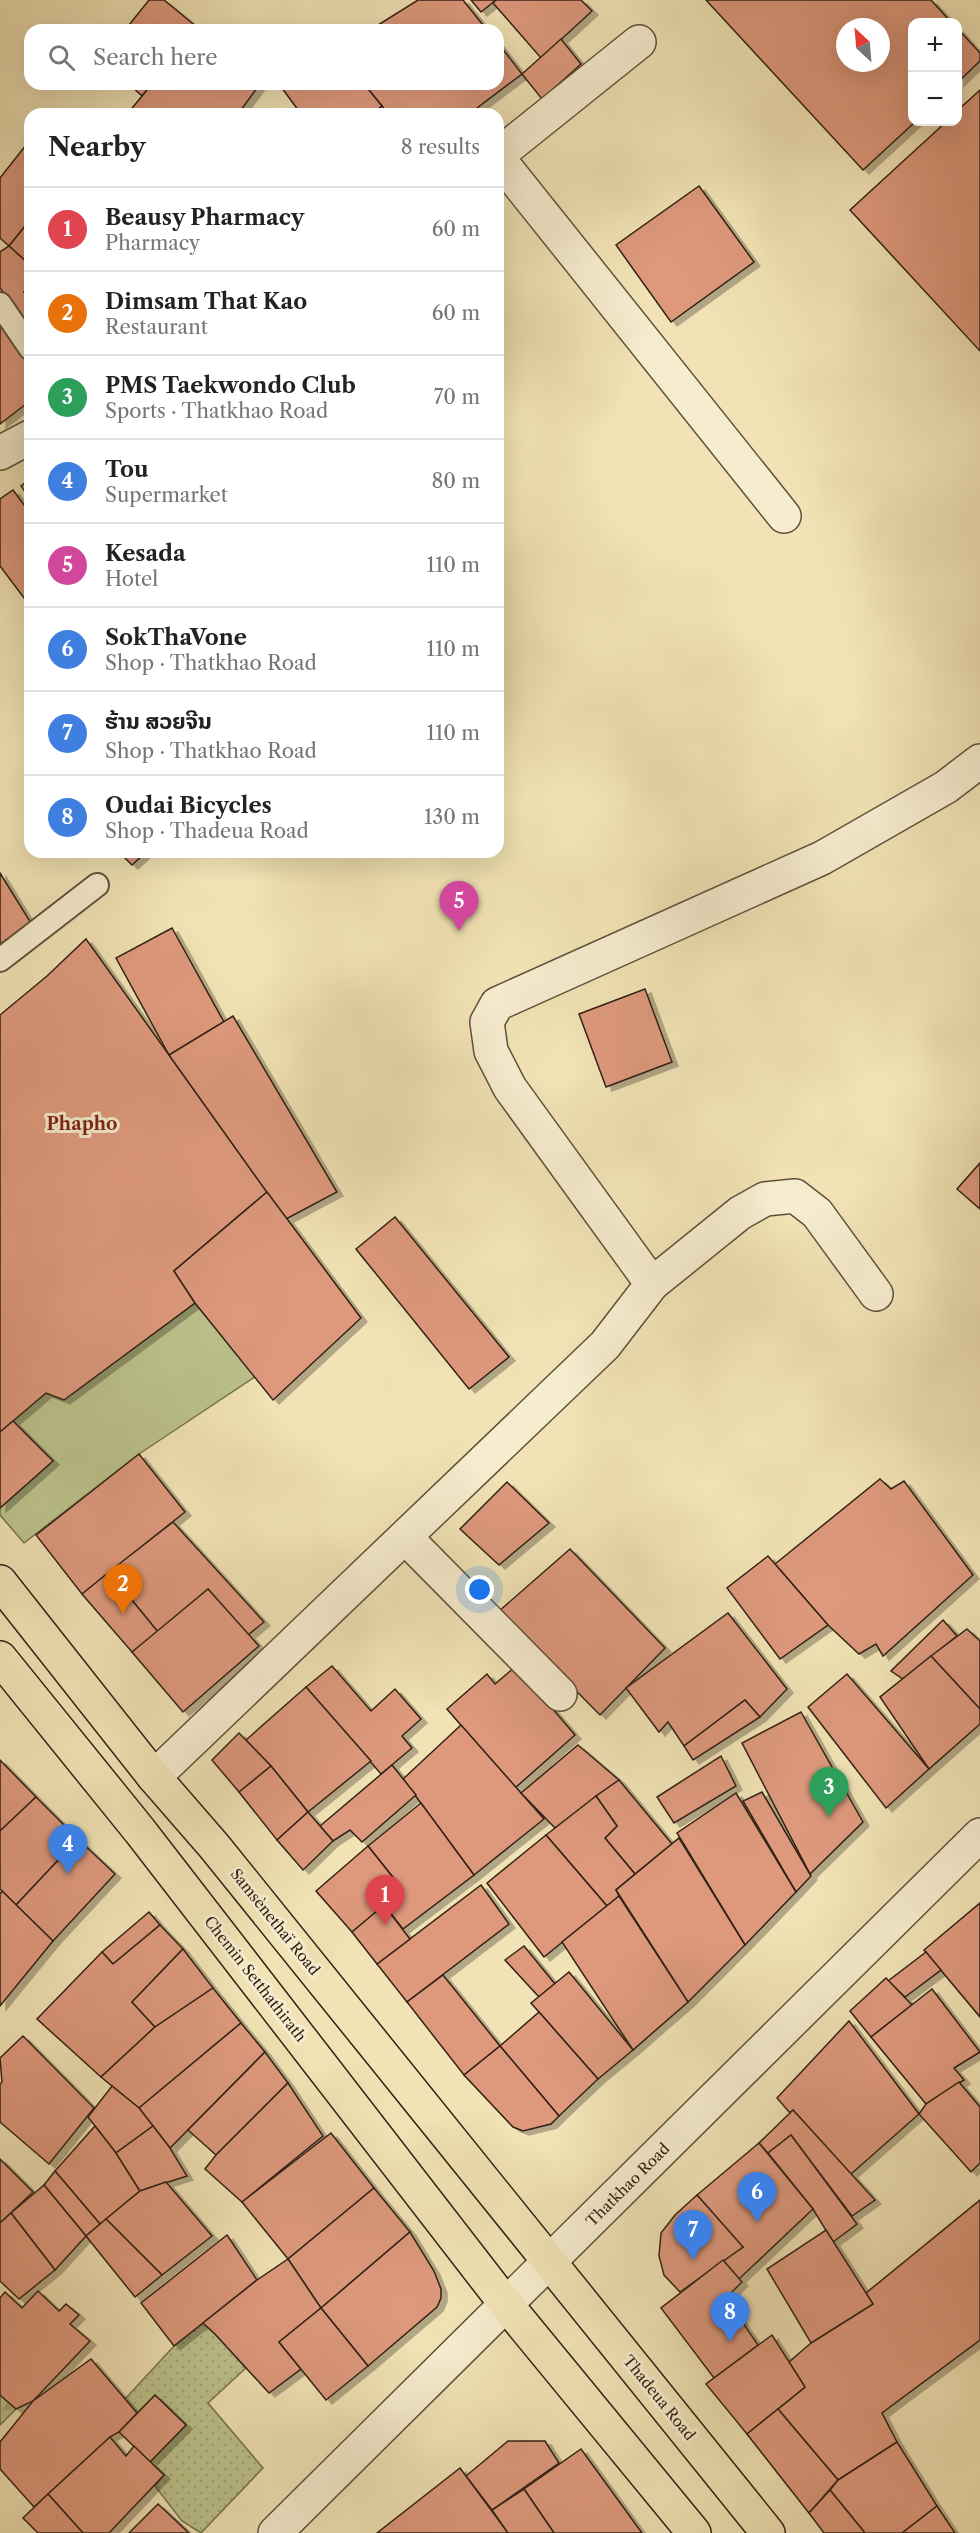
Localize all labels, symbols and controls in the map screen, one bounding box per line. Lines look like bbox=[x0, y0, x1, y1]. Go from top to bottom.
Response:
north arrow bbox=[836, 18, 890, 72]
map controls bbox=[908, 18, 962, 126]
button: + bbox=[908, 18, 962, 72]
search box bbox=[24, 24, 504, 90]
icon: search bbox=[45, 41, 78, 74]
text: Search here bbox=[93, 44, 218, 71]
button: − bbox=[908, 72, 962, 126]
text: Nearby bbox=[48, 131, 146, 163]
text: 8 results bbox=[401, 135, 480, 159]
text: Beausy Pharmacy bbox=[105, 204, 304, 231]
text: 1 bbox=[63, 217, 72, 241]
text: 60 m bbox=[432, 217, 480, 241]
text: Pharmacy bbox=[105, 231, 200, 255]
text: Dimsam That Kao bbox=[105, 288, 307, 315]
text: 2 bbox=[62, 301, 73, 325]
text: 60 m bbox=[432, 301, 480, 325]
text: Restaurant bbox=[105, 315, 208, 339]
text: PMS Taekwondo Club bbox=[105, 372, 356, 399]
text: 3 bbox=[62, 385, 73, 409]
text: 70 m bbox=[434, 385, 480, 409]
text: Sports · Thatkhao Road bbox=[105, 399, 328, 423]
text: Tou bbox=[105, 456, 149, 483]
text: 4 bbox=[62, 469, 73, 493]
text: 80 m bbox=[432, 469, 480, 493]
text: Supermarket bbox=[105, 483, 228, 507]
text: Kesada bbox=[105, 540, 186, 567]
text: 5 bbox=[62, 553, 73, 577]
text: 110 m bbox=[427, 553, 480, 577]
text: Hotel bbox=[105, 567, 158, 591]
text: SokThaVone bbox=[105, 624, 247, 651]
text: 6 bbox=[62, 637, 73, 661]
text: 110 m bbox=[427, 637, 480, 661]
text: Shop · Thatkhao Road bbox=[105, 651, 317, 675]
text: ຮ້ານ ສວຍຈີນ bbox=[105, 708, 212, 735]
text: 7 bbox=[62, 721, 73, 745]
text: 110 m bbox=[427, 721, 480, 745]
text: Shop · Thatkhao Road bbox=[105, 739, 317, 763]
text: Oudai Bicycles bbox=[105, 792, 272, 819]
text: 8 bbox=[61, 805, 74, 829]
text: 130 m bbox=[424, 805, 480, 829]
text: Shop · Thadeua Road bbox=[105, 819, 309, 843]
pin: 5 bbox=[440, 882, 478, 931]
district label: Phapho bbox=[47, 1113, 117, 1135]
pin: 2 bbox=[104, 1564, 142, 1614]
your location bbox=[465, 1575, 494, 1604]
pin: 3 bbox=[810, 1768, 848, 1817]
pin: 4 bbox=[48, 1824, 88, 1874]
street label: Samsènethaï Road bbox=[227, 1865, 324, 1979]
pin: 1 bbox=[366, 1876, 404, 1925]
street label: Chemin Setthathirath bbox=[200, 1912, 311, 2046]
street label: Thatkhao Road bbox=[582, 2139, 673, 2230]
pin: 6 bbox=[738, 2172, 777, 2222]
pin: 7 bbox=[674, 2210, 712, 2260]
pin: 8 bbox=[710, 2292, 750, 2342]
street label: Thadeua Road bbox=[619, 2351, 700, 2444]

